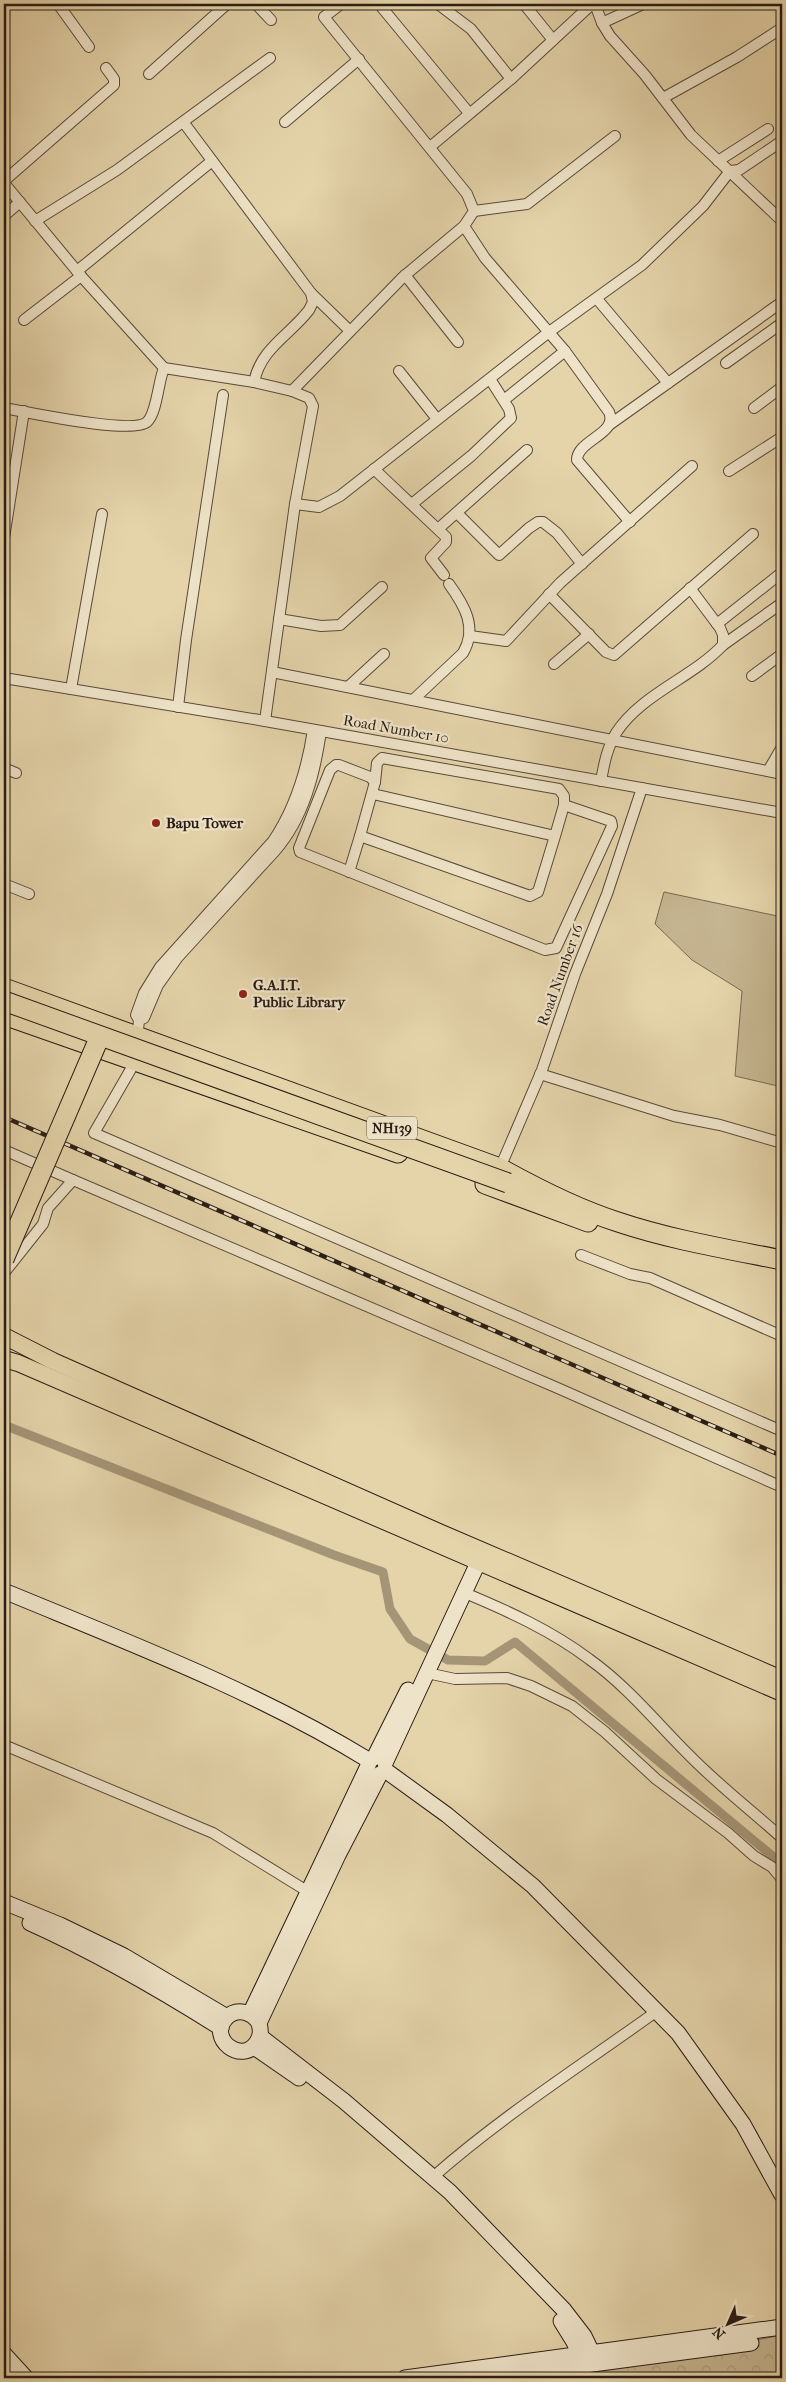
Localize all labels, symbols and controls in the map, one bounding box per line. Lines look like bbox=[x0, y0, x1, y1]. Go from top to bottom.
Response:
street label: Road Number 10 bbox=[342, 711, 450, 747]
place label: Bapu Tower bbox=[166, 814, 244, 832]
marker: Bapu Tower bbox=[150, 817, 162, 829]
street label: Road Number 16 bbox=[533, 921, 587, 1028]
place label: G.A.I.T. Public Library bbox=[253, 976, 346, 1011]
marker: G.A.I.T. Public Library bbox=[237, 988, 249, 1000]
road number: NH139 bbox=[367, 1116, 417, 1140]
north arrow bbox=[704, 2300, 754, 2350]
text: N bbox=[709, 2323, 729, 2343]

